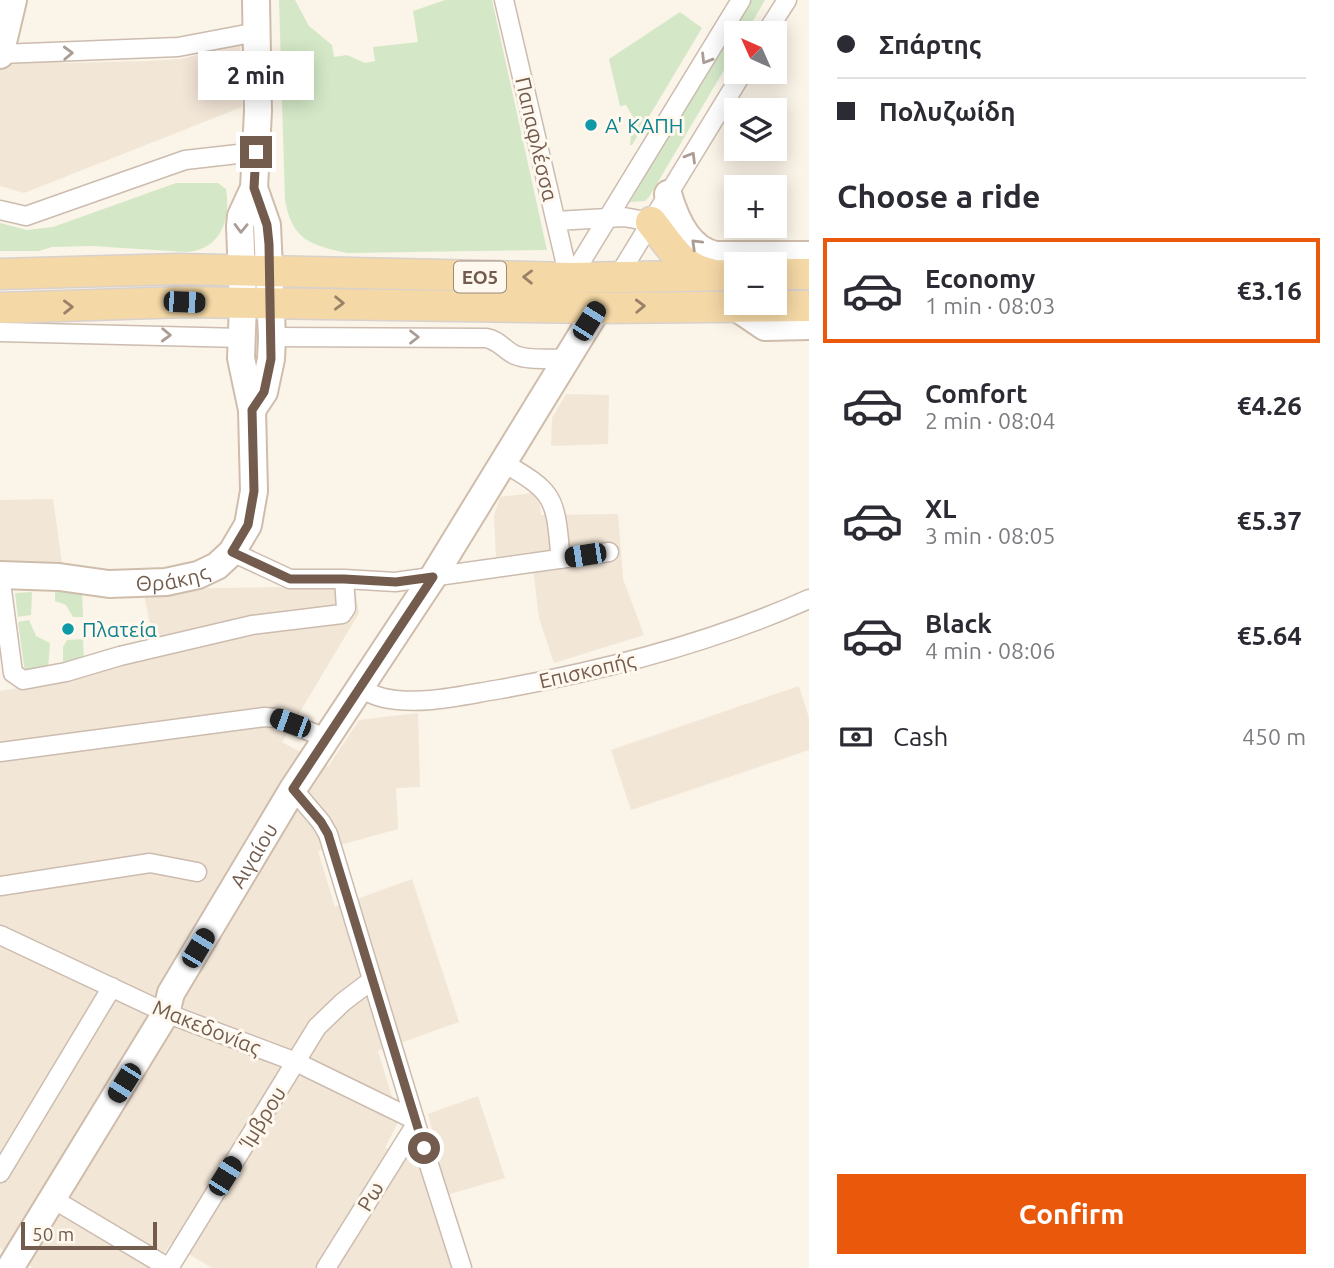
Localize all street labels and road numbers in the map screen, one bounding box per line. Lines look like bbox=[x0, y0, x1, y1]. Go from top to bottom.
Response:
street label: Παπαφλέσσα bbox=[511, 75, 563, 204]
road number: ΕΟ5 bbox=[454, 262, 506, 292]
street label: Θράκης bbox=[135, 559, 213, 595]
street label: Επισκοπής bbox=[536, 647, 638, 693]
street label: Αιγαίου bbox=[225, 818, 282, 892]
street label: Μακεδονίας bbox=[149, 994, 265, 1060]
street label: Ίμβρου bbox=[233, 1082, 290, 1153]
street label: Ρω bbox=[352, 1177, 388, 1215]

